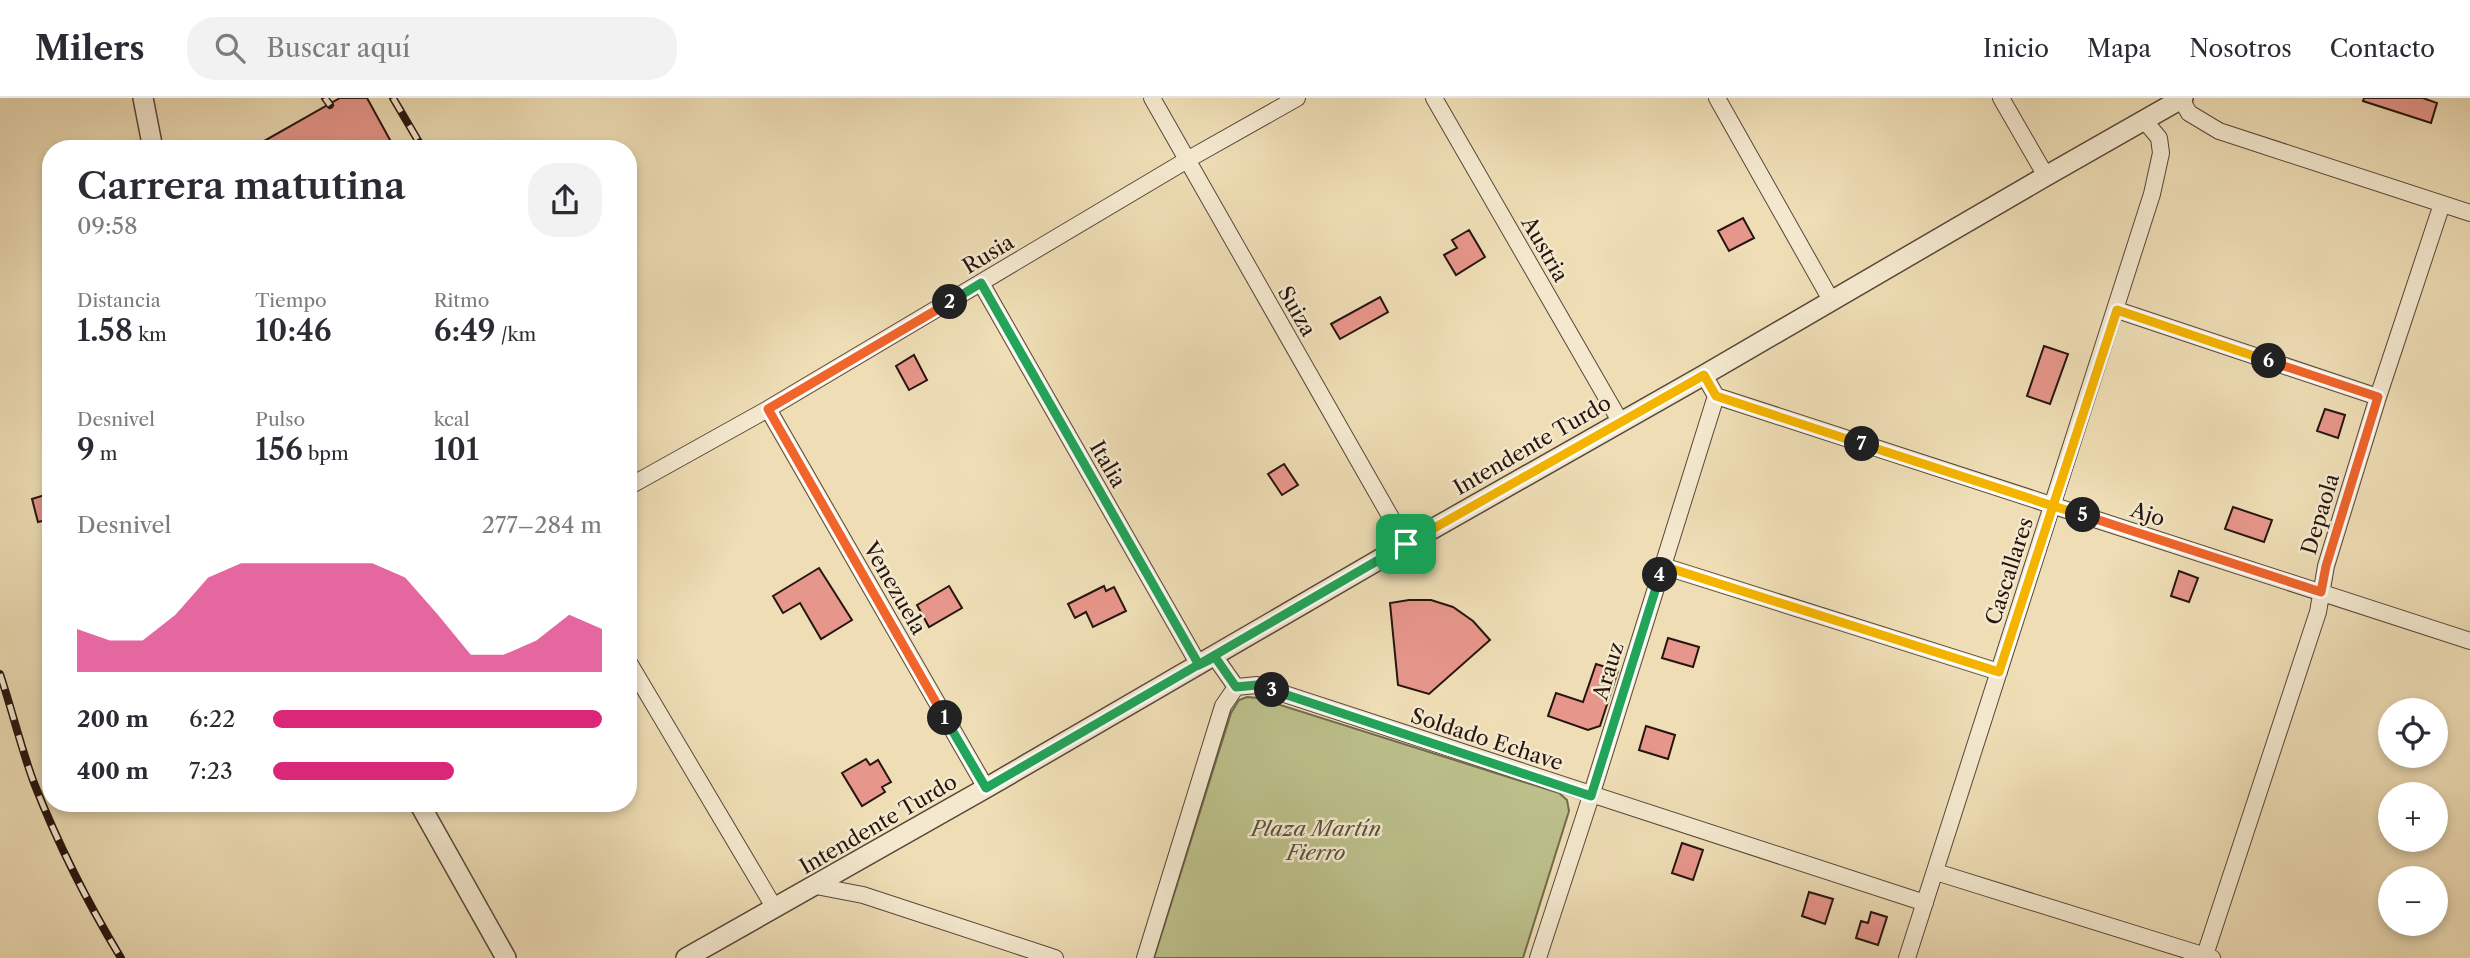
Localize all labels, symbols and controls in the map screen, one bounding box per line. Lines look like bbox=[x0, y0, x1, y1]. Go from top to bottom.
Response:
search box bbox=[187, 17, 677, 80]
text: Milers bbox=[35, 28, 145, 69]
icon: search bbox=[211, 29, 249, 67]
text: Buscar aquí bbox=[267, 32, 410, 64]
text: Inicio bbox=[1983, 34, 2049, 63]
text: Mapa bbox=[2087, 34, 2151, 63]
text: Nosotros bbox=[2189, 34, 2292, 63]
text: Contacto bbox=[2330, 34, 2435, 63]
text: Carrera matutina bbox=[77, 162, 406, 209]
button: share bbox=[528, 163, 602, 237]
street label: Austria bbox=[1516, 211, 1574, 287]
text: 09:58 bbox=[77, 212, 138, 240]
street label: Rusia bbox=[958, 229, 1019, 279]
street label: Suiza bbox=[1273, 281, 1322, 341]
pin: 2 bbox=[932, 284, 968, 320]
text: Distancia bbox=[77, 289, 161, 312]
text: Tiempo bbox=[255, 289, 327, 312]
text: Ritmo bbox=[434, 289, 489, 312]
text: 2 bbox=[944, 290, 955, 313]
text: 1.58 bbox=[77, 312, 133, 349]
text: 10:46 bbox=[255, 312, 332, 349]
text: 6:49 bbox=[434, 312, 496, 349]
text: km bbox=[133, 323, 167, 346]
text: /km bbox=[496, 323, 536, 346]
pin: 6 bbox=[2252, 344, 2286, 378]
text: 6 bbox=[2263, 349, 2274, 372]
street label: Intendente Turdo bbox=[1449, 390, 1615, 500]
text: Desnivel bbox=[77, 408, 155, 431]
text: Pulso bbox=[255, 408, 305, 431]
text: kcal bbox=[434, 408, 470, 431]
pin: 7 bbox=[1844, 426, 1880, 462]
text: 9 bbox=[77, 431, 95, 468]
text: 156 bbox=[255, 431, 303, 468]
text: 101 bbox=[434, 431, 479, 468]
text: 7 bbox=[1857, 432, 1866, 455]
street label: Italia bbox=[1085, 436, 1132, 493]
text: m bbox=[95, 442, 118, 465]
text: bpm bbox=[303, 442, 349, 465]
street label: Depaola bbox=[2296, 470, 2344, 557]
street label: Ajo bbox=[2127, 496, 2168, 531]
pin: 5 bbox=[2066, 498, 2100, 532]
text: 5 bbox=[2077, 503, 2088, 526]
text: Desnivel bbox=[77, 511, 171, 539]
text: 277–284 m bbox=[482, 511, 602, 539]
pin bbox=[1376, 514, 1436, 574]
street label: Cascallares bbox=[1980, 514, 2038, 628]
icon: arrive bbox=[1387, 525, 1425, 563]
street label: Venezuela bbox=[858, 536, 932, 640]
pin: 4 bbox=[1642, 558, 1678, 592]
text: 4 bbox=[1654, 563, 1665, 586]
street label: Arauz bbox=[1587, 639, 1629, 704]
pin: 3 bbox=[1254, 672, 1290, 708]
text: 3 bbox=[1266, 678, 1277, 701]
map controls bbox=[2378, 698, 2448, 936]
button: locate bbox=[2378, 698, 2448, 768]
pin: 1 bbox=[928, 700, 962, 736]
street label: Soldado Echave bbox=[1408, 703, 1566, 775]
text: 200 m bbox=[77, 705, 149, 733]
text: 6:22 bbox=[189, 705, 235, 733]
text: 1 bbox=[940, 706, 949, 729]
text: 400 m bbox=[77, 757, 149, 785]
text: 7:23 bbox=[189, 757, 233, 785]
street label: Intendente Turdo bbox=[795, 769, 961, 879]
button: + bbox=[2378, 782, 2448, 852]
park label: Plaza Martín Fierro bbox=[1249, 816, 1381, 865]
button: − bbox=[2378, 866, 2448, 936]

